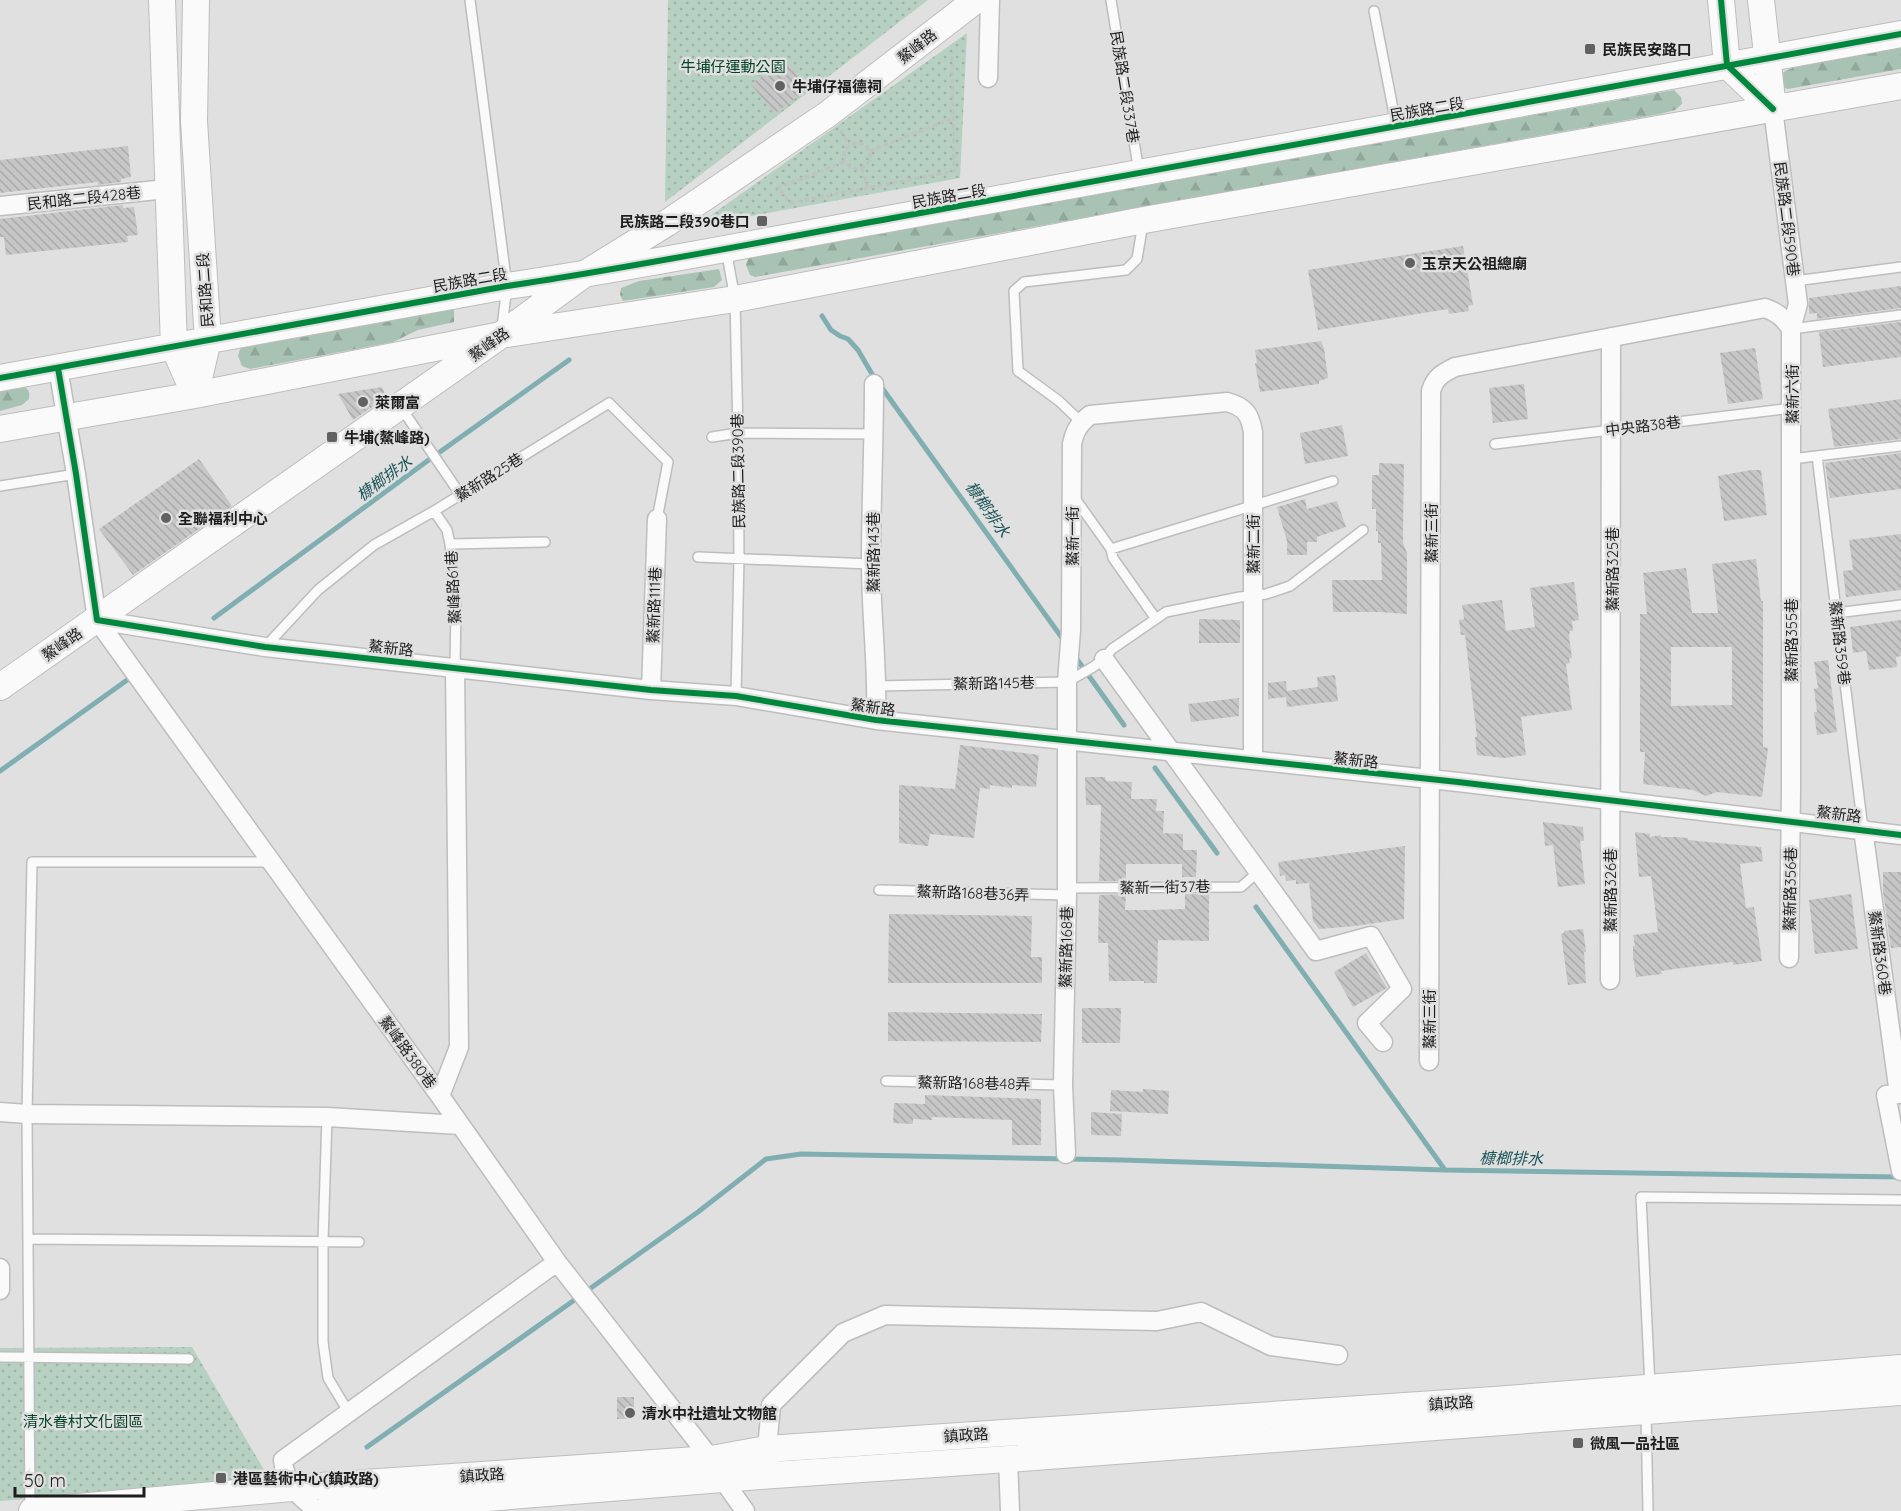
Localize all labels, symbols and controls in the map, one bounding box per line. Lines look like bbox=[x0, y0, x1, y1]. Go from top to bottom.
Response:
street label: 鰲峰路 bbox=[893, 25, 941, 67]
street label: 民族路二段337巷 bbox=[1107, 30, 1143, 144]
place label: 民族民安路口 bbox=[1602, 40, 1692, 59]
marker: 民族民安路口 bbox=[1583, 42, 1597, 56]
park label: 牛埔仔運動公園 bbox=[680, 57, 786, 76]
place label: 牛埔仔福德祠 bbox=[792, 77, 882, 96]
marker: 牛埔仔福德祠 bbox=[773, 79, 787, 93]
street label: 民族路二段 bbox=[1388, 93, 1466, 125]
street label: 民族路二段590巷 bbox=[1771, 161, 1803, 277]
street label: 民族路二段 bbox=[910, 180, 988, 212]
street label: 民和路二段428巷 bbox=[26, 183, 142, 213]
place label: 民族路二段390巷口 bbox=[619, 212, 750, 231]
marker: 民族路二段390巷口 bbox=[755, 214, 769, 228]
street label: 民和路二段 bbox=[193, 252, 217, 328]
place label: 玉京天公祖總廟 bbox=[1422, 254, 1527, 273]
marker: 玉京天公祖總廟 bbox=[1403, 256, 1417, 270]
street label: 民族路二段 bbox=[431, 264, 509, 296]
street label: 鰲峰路 bbox=[465, 323, 513, 365]
street label: 鰲新六街 bbox=[1783, 364, 1802, 424]
place label: 萊爾富 bbox=[375, 393, 420, 412]
marker: 萊爾富 bbox=[356, 395, 370, 409]
street label: 中央路38巷 bbox=[1604, 412, 1682, 440]
street label: 民族路二段390巷 bbox=[727, 413, 749, 529]
place label: 牛埔(鰲峰路) bbox=[344, 428, 430, 447]
marker: 牛埔(鰲峰路) bbox=[325, 430, 339, 444]
street label: 鰲新路25巷 bbox=[452, 449, 526, 505]
water label: 槺榔排水 bbox=[352, 451, 417, 505]
water label: 槺榔排水 bbox=[961, 477, 1015, 542]
street label: 鰲新三街 bbox=[1422, 503, 1441, 563]
street label: 鰲新一街 bbox=[1063, 506, 1082, 566]
place label: 全聯福利中心 bbox=[178, 509, 268, 528]
marker: 全聯福利中心 bbox=[159, 511, 173, 525]
street label: 鰲新路143巷 bbox=[864, 511, 883, 593]
street label: 鰲新二街 bbox=[1244, 514, 1263, 574]
street label: 鰲新路325巷 bbox=[1603, 527, 1622, 611]
street label: 鰲峰路61巷 bbox=[442, 550, 464, 624]
street label: 鰲新路111巷 bbox=[643, 566, 665, 644]
street label: 鰲新路355巷 bbox=[1782, 598, 1801, 682]
street label: 鰲新路359巷 bbox=[1825, 600, 1855, 686]
street label: 鰲峰路 bbox=[38, 623, 86, 665]
street label: 鰲新路 bbox=[368, 636, 414, 660]
street label: 鰲新路145巷 bbox=[953, 673, 1035, 693]
street label: 鰲新路 bbox=[849, 694, 897, 720]
street label: 鰲新路 bbox=[1333, 748, 1379, 772]
street label: 鰲新路 bbox=[1816, 802, 1862, 826]
street label: 鰲新路356巷 bbox=[1780, 847, 1800, 931]
street label: 鰲新路326巷 bbox=[1601, 848, 1620, 932]
street label: 鰲新一街37巷 bbox=[1120, 877, 1210, 897]
street label: 鰲新路168巷36弄 bbox=[916, 882, 1030, 904]
street label: 鰲新路168巷 bbox=[1056, 906, 1076, 988]
street label: 鰲新路360巷 bbox=[1865, 910, 1895, 996]
street label: 鰲新三街 bbox=[1420, 989, 1439, 1049]
street label: 鰲峰路380巷 bbox=[375, 1012, 441, 1092]
street label: 鰲新路168巷48弄 bbox=[917, 1073, 1031, 1093]
water label: 槺榔排水 bbox=[1479, 1147, 1544, 1169]
street label: 鎮政路 bbox=[1428, 1392, 1474, 1414]
place label: 清水中社遺址文物館 bbox=[642, 1404, 777, 1423]
marker: 清水中社遺址文物館 bbox=[623, 1406, 637, 1420]
park label: 清水眷村文化園區 bbox=[23, 1412, 143, 1431]
street label: 鎮政路 bbox=[943, 1424, 989, 1446]
place label: 微風一品社區 bbox=[1590, 1434, 1680, 1453]
marker: 微風一品社區 bbox=[1571, 1436, 1585, 1450]
scale bar bbox=[15, 1460, 144, 1498]
street label: 鎮政路 bbox=[459, 1464, 505, 1486]
text: 50 m bbox=[24, 1469, 66, 1492]
place label: 港區藝術中心(鎮政路) bbox=[233, 1469, 379, 1488]
marker: 港區藝術中心(鎮政路) bbox=[214, 1471, 228, 1485]

